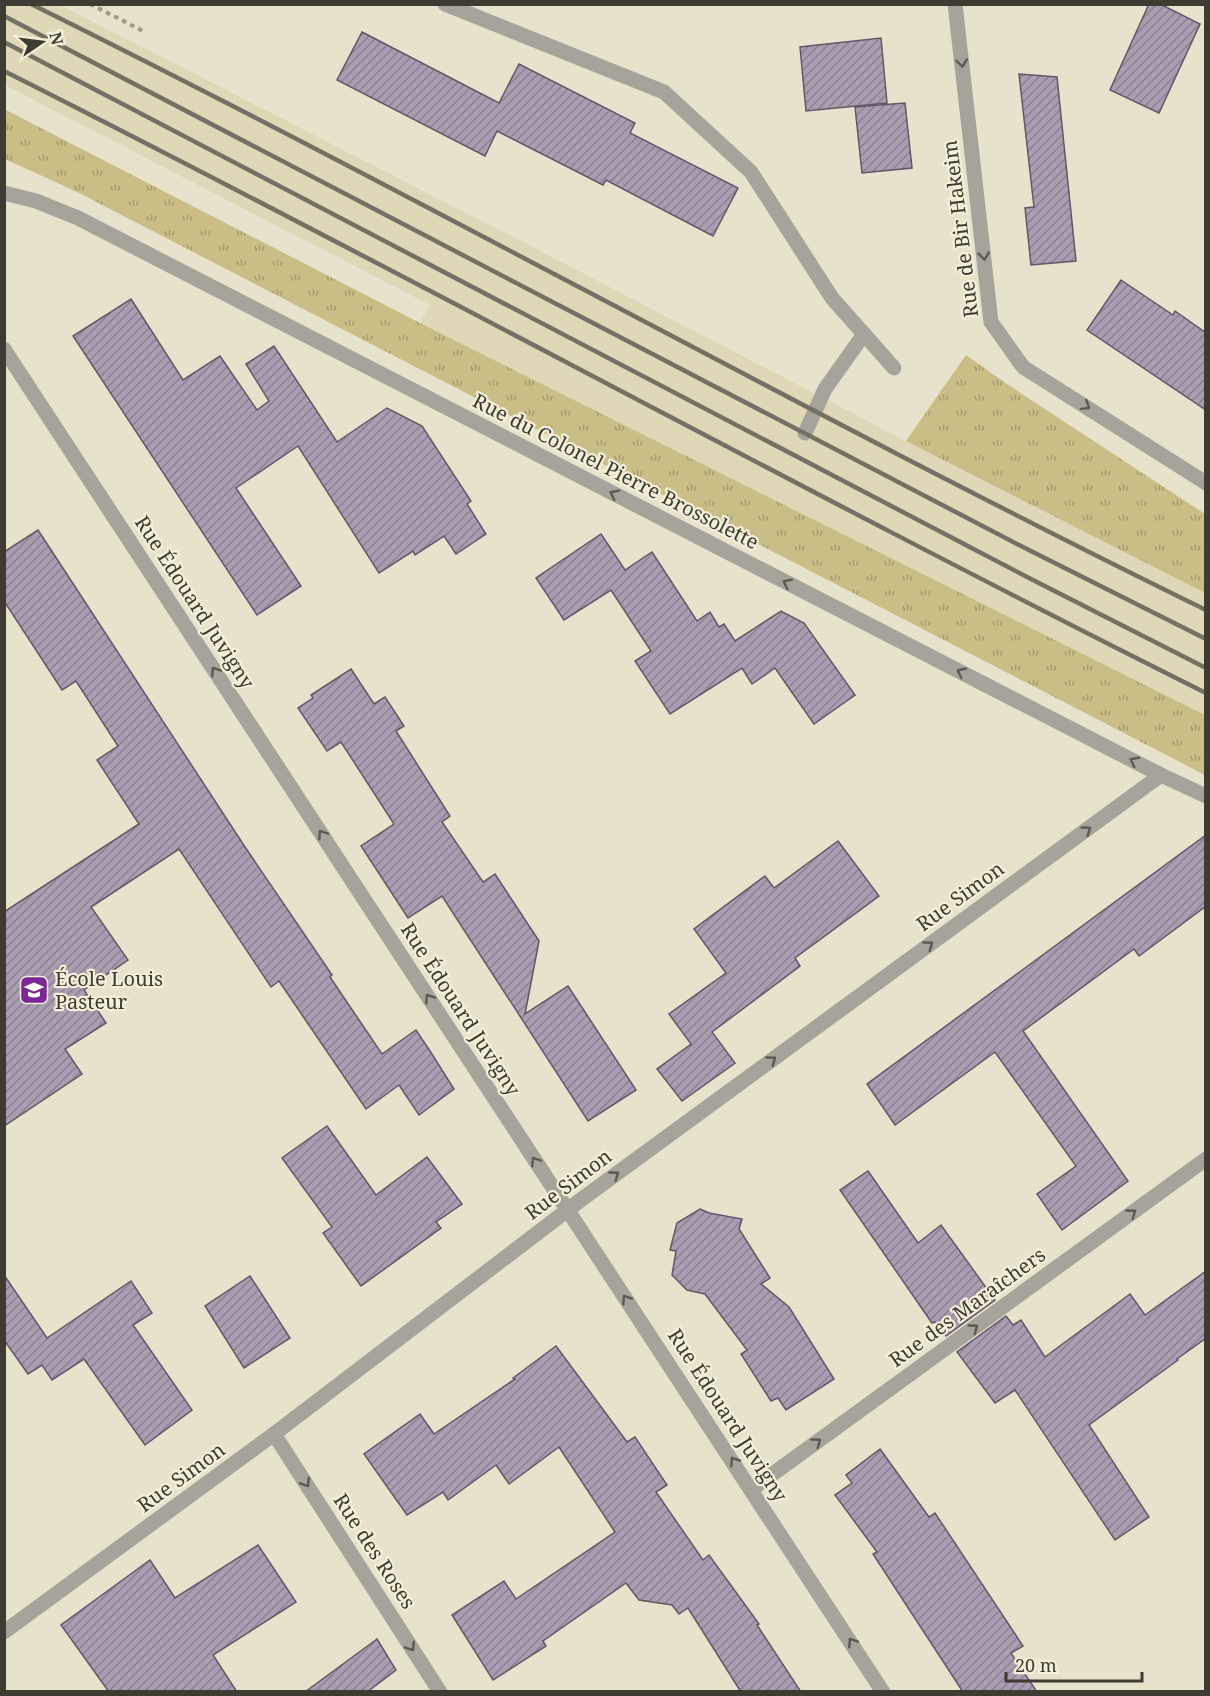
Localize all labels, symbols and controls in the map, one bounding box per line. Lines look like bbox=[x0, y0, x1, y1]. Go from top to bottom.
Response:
north arrow bbox=[12, 12, 72, 72]
text: N bbox=[44, 30, 69, 48]
one-way arrow bbox=[955, 58, 968, 67]
street label: Rue de Bir Hakeim bbox=[936, 139, 984, 319]
one-way arrow bbox=[977, 252, 990, 261]
street label: Rue du Colonel Pierre Brossolette bbox=[468, 387, 764, 555]
one-way arrow bbox=[1080, 399, 1090, 411]
one-way arrow bbox=[609, 489, 620, 501]
street label: Rue Édouard Juvigny bbox=[129, 510, 262, 694]
one-way arrow bbox=[783, 579, 794, 590]
one-way arrow bbox=[211, 667, 223, 677]
one-way arrow bbox=[956, 668, 967, 679]
one-way arrow bbox=[1130, 757, 1140, 768]
one-way arrow bbox=[1080, 826, 1091, 837]
one-way arrow bbox=[318, 830, 329, 841]
street label: Rue Simon bbox=[911, 855, 1009, 937]
street label: Rue Édouard Juvigny bbox=[395, 917, 528, 1101]
one-way arrow bbox=[923, 941, 934, 952]
place label: École Louis Pasteur bbox=[55, 965, 163, 1015]
school or university icon: École Louis Pasteur bbox=[18, 974, 50, 1006]
one-way arrow bbox=[424, 994, 436, 1004]
one-way arrow bbox=[765, 1056, 776, 1067]
street label: Rue Simon bbox=[519, 1142, 617, 1226]
one-way arrow bbox=[531, 1157, 543, 1167]
one-way arrow bbox=[608, 1171, 619, 1182]
one-way arrow bbox=[1125, 1209, 1136, 1220]
street label: Rue des Maraîchers bbox=[883, 1241, 1051, 1373]
one-way arrow bbox=[622, 1294, 633, 1305]
street label: Rue Édouard Juvigny bbox=[662, 1323, 795, 1507]
one-way arrow bbox=[968, 1324, 979, 1335]
street label: Rue Simon bbox=[132, 1436, 230, 1518]
one-way arrow bbox=[810, 1439, 821, 1450]
one-way arrow bbox=[730, 1457, 741, 1468]
one-way arrow bbox=[298, 1477, 309, 1488]
street label: Rue des Roses bbox=[328, 1488, 422, 1614]
one-way arrow bbox=[848, 1638, 859, 1649]
one-way arrow bbox=[404, 1641, 415, 1652]
scale bar bbox=[1006, 1645, 1142, 1683]
text: 20 m bbox=[1015, 1653, 1057, 1677]

